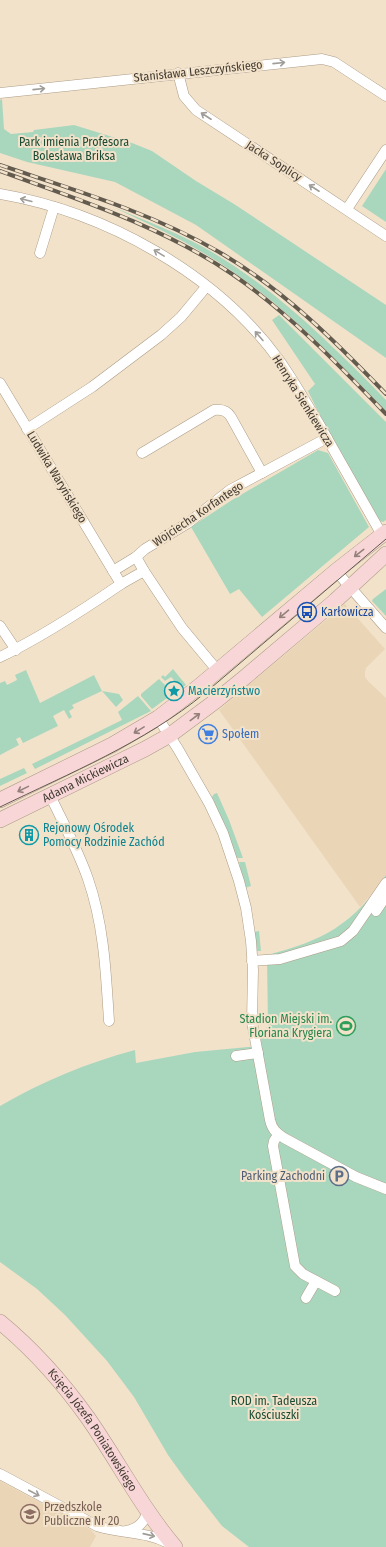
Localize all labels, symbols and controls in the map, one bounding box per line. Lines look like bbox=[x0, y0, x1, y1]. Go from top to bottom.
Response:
street label: Stanisława Leszczyńskiego bbox=[133, 57, 263, 85]
one-way arrow bbox=[272, 59, 285, 67]
one-way arrow bbox=[32, 85, 45, 93]
one-way arrow bbox=[200, 112, 212, 120]
park label: Park imienia Profesora Bolesława Briksa bbox=[19, 135, 129, 163]
street label: Jacka Soplicy bbox=[243, 138, 305, 185]
one-way arrow bbox=[309, 184, 320, 192]
one-way arrow bbox=[20, 195, 33, 203]
one-way arrow bbox=[153, 249, 165, 257]
one-way arrow bbox=[255, 330, 264, 341]
street label: Henryka Sienkiewicza bbox=[269, 353, 337, 450]
street label: Ludwika Waryńskiego bbox=[24, 429, 90, 525]
street label: Wojciecha Korfantego bbox=[150, 479, 246, 549]
one-way arrow bbox=[353, 548, 364, 557]
bus stop icon: Karłowicza bbox=[296, 601, 318, 623]
place label: Karłowicza bbox=[321, 605, 374, 619]
one-way arrow bbox=[279, 609, 290, 618]
place icon: Macierzyństwo bbox=[163, 680, 185, 702]
place label: Macierzyństwo bbox=[188, 684, 260, 698]
one-way arrow bbox=[190, 713, 201, 721]
supermarket icon: Społem bbox=[197, 723, 219, 745]
one-way arrow bbox=[134, 726, 145, 734]
place label: Społem bbox=[222, 727, 259, 741]
street label: Adama Mickiewicza bbox=[40, 751, 131, 805]
one-way arrow bbox=[18, 786, 30, 793]
place label: Rejonowy Ośrodek Pomocy Rodzinie Zachód bbox=[43, 821, 165, 849]
building icon: Rejonowy Ośrodek Pomocy Rodzinie Zachód bbox=[18, 824, 40, 846]
place label: Stadion Miejski im. Floriana Krygiera bbox=[240, 1012, 332, 1040]
sports icon: Stadion Miejski im. Floriana Krygiera bbox=[335, 1015, 357, 1037]
parking icon: Parking Zachodni bbox=[328, 1165, 350, 1187]
place label: Parking Zachodni bbox=[241, 1169, 325, 1183]
street label: Księcia Józefa Poniatowskiego bbox=[45, 1366, 140, 1494]
park label: ROD im. Tadeusza Kościuszki bbox=[231, 1394, 317, 1422]
one-way arrow bbox=[28, 1489, 40, 1497]
place label: Przedszkole Publiczne Nr 20 bbox=[44, 1500, 120, 1528]
school or university icon: Przedszkole Publiczne Nr 20 bbox=[19, 1503, 41, 1525]
one-way arrow bbox=[142, 1532, 155, 1540]

